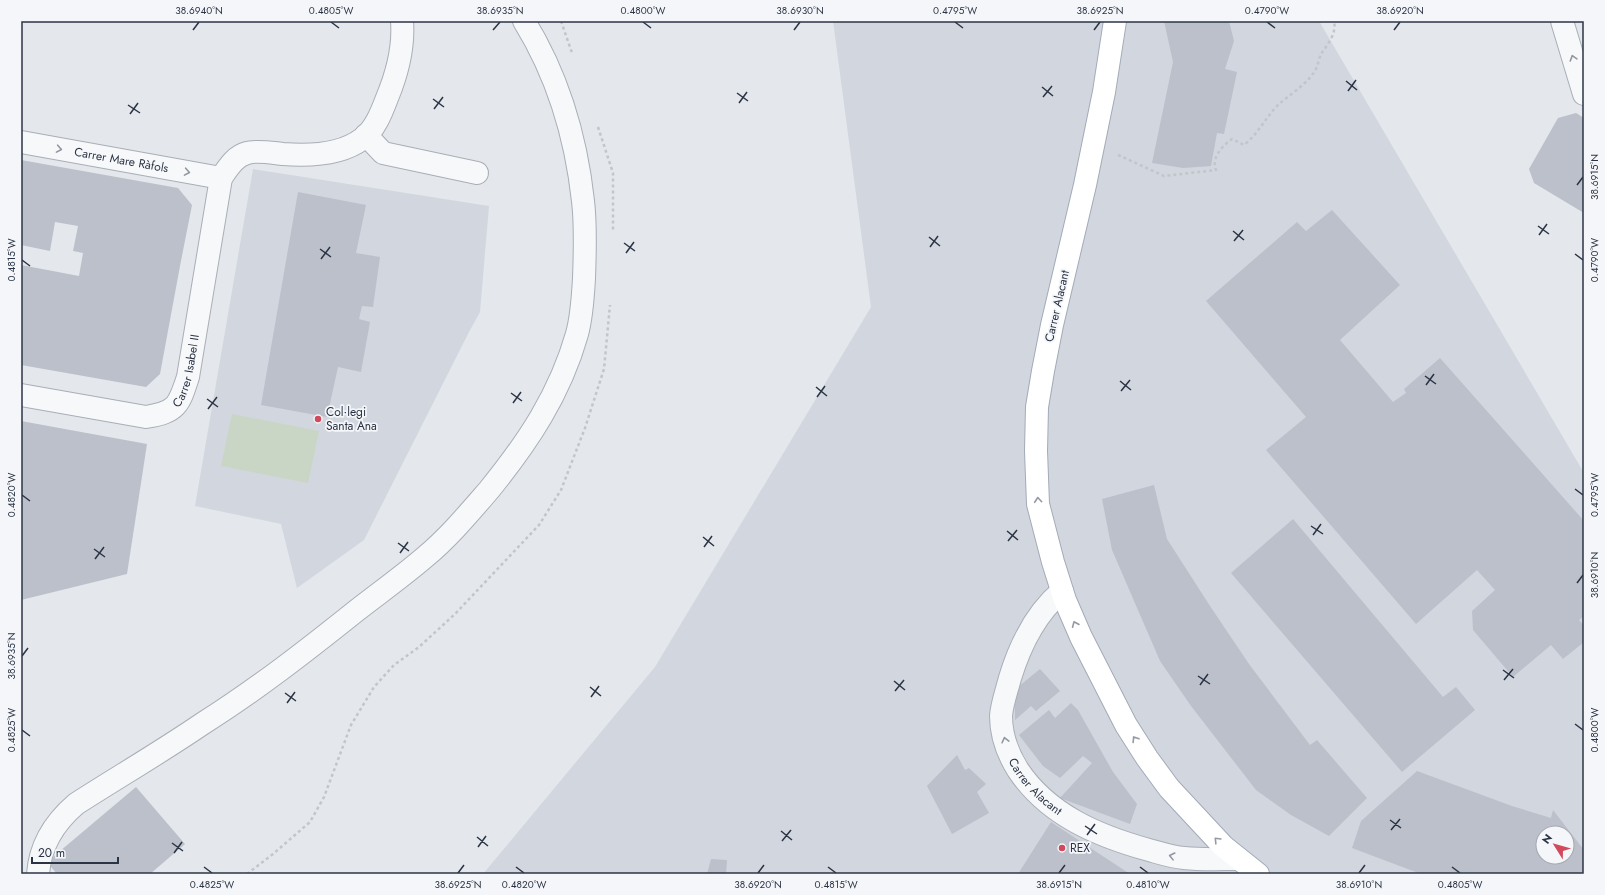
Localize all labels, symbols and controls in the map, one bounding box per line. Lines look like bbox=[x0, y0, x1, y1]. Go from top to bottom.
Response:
text: 38.6940°N bbox=[175, 3, 223, 18]
text: 0.4805°W bbox=[309, 3, 353, 18]
text: 38.6935°N bbox=[477, 3, 523, 18]
text: 0.4800°W bbox=[621, 3, 666, 18]
text: 38.6930°N bbox=[776, 3, 824, 18]
text: 0.4795°W bbox=[933, 3, 977, 18]
text: 38.6925°N bbox=[1076, 3, 1124, 18]
text: 0.4790°W bbox=[1245, 3, 1289, 18]
text: 38.6920°N bbox=[1376, 3, 1424, 18]
one-way arrow bbox=[1569, 54, 1578, 61]
street label: Carrer Mare Ràfols bbox=[73, 143, 170, 177]
one-way arrow bbox=[56, 144, 63, 153]
text: 38.6915°N bbox=[1587, 154, 1602, 200]
one-way arrow bbox=[184, 167, 190, 176]
text: 0.4815°W bbox=[4, 238, 19, 282]
text: 0.4790°W bbox=[1587, 238, 1602, 282]
street label: Carrer Alacant bbox=[1040, 268, 1074, 344]
street label: Carrer Isabel II bbox=[168, 333, 204, 411]
place label: Col·legi Santa Ana bbox=[326, 403, 377, 435]
marker: Col·legi Santa Ana bbox=[313, 414, 323, 424]
text: 0.4820°W bbox=[4, 473, 19, 517]
text: 0.4795°W bbox=[1587, 473, 1602, 517]
one-way arrow bbox=[1034, 497, 1043, 503]
text: 38.6910°N bbox=[1587, 552, 1602, 598]
one-way arrow bbox=[1072, 621, 1080, 629]
text: 38.6935°N bbox=[4, 633, 19, 679]
text: 0.4800°W bbox=[1587, 707, 1602, 752]
text: 0.4825°W bbox=[4, 708, 19, 752]
one-way arrow bbox=[1001, 736, 1010, 743]
one-way arrow bbox=[1133, 737, 1140, 744]
street label: Carrer Alacant bbox=[1004, 755, 1066, 820]
north arrow bbox=[1535, 825, 1575, 865]
text: N bbox=[1538, 831, 1556, 847]
one-way arrow bbox=[1214, 837, 1222, 845]
scale bar bbox=[32, 839, 118, 865]
place label: REX bbox=[1070, 839, 1090, 857]
marker: REX bbox=[1057, 843, 1067, 853]
text: 20 m bbox=[38, 844, 65, 862]
one-way arrow bbox=[1168, 852, 1175, 860]
text: 0.4825°W bbox=[190, 877, 234, 892]
text: 38.6925°N bbox=[434, 877, 482, 892]
text: 0.4820°W bbox=[502, 877, 546, 892]
text: 38.6920°N bbox=[734, 877, 782, 892]
text: 0.4815°W bbox=[814, 877, 858, 892]
text: 38.6915°N bbox=[1036, 877, 1082, 892]
text: 0.4810°W bbox=[1126, 877, 1170, 892]
text: 38.6910°N bbox=[1336, 877, 1382, 892]
text: 0.4805°W bbox=[1438, 877, 1482, 892]

